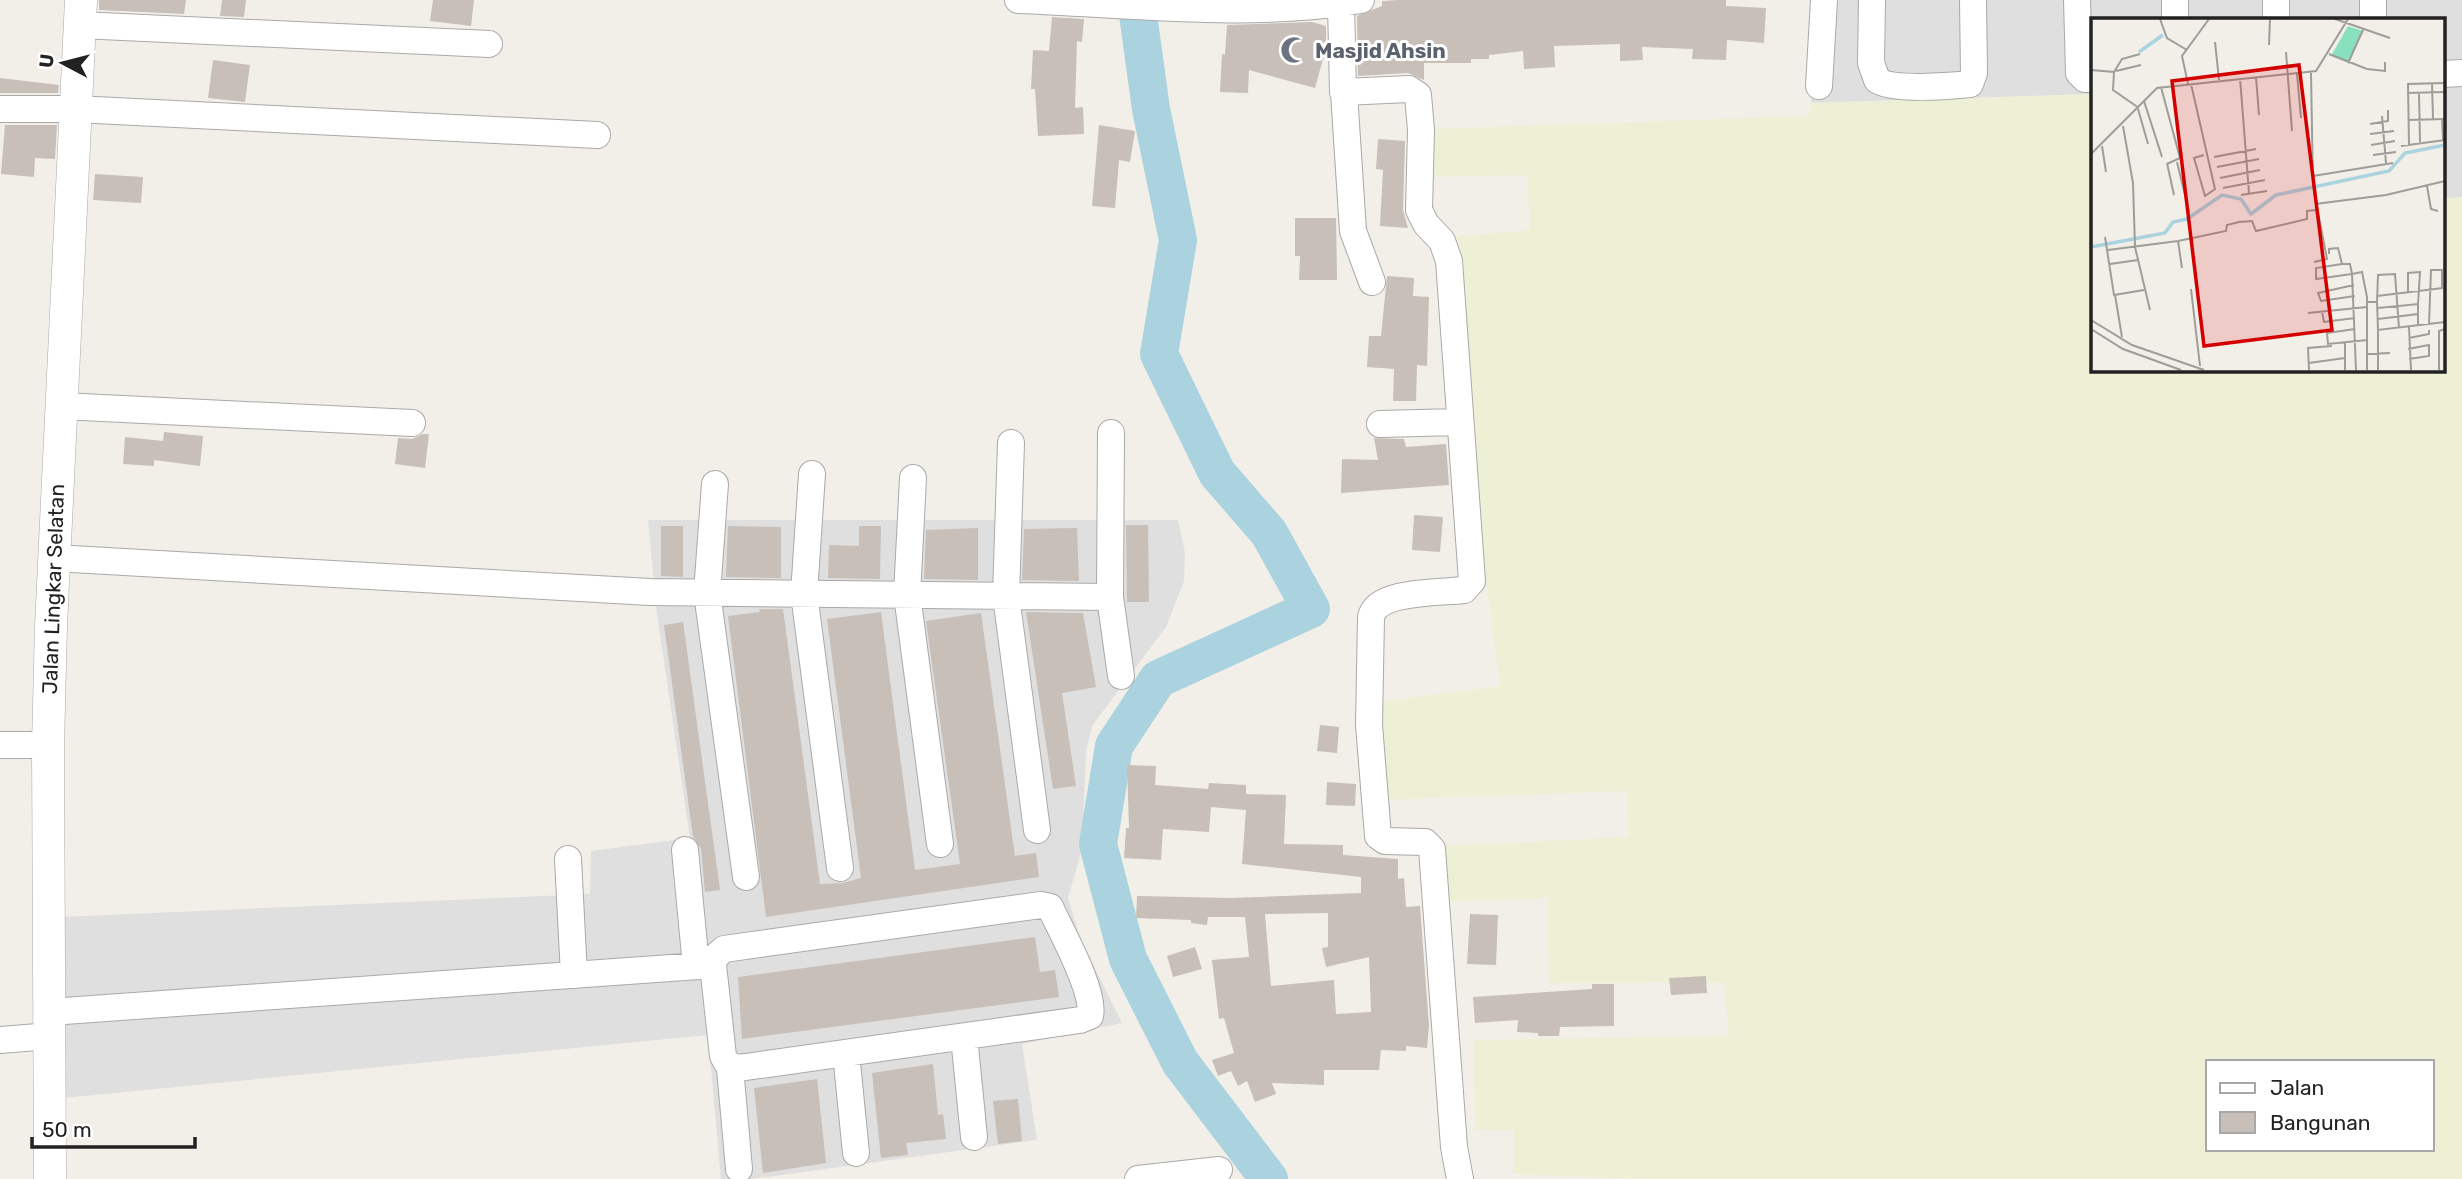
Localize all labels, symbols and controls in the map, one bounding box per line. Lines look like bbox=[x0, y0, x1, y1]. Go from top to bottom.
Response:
inset map bbox=[2091, 18, 2444, 371]
north arrow bbox=[28, 28, 98, 98]
mosque icon: Masjid Ahsin bbox=[1279, 35, 1309, 65]
place label: Masjid Ahsin bbox=[1315, 38, 1446, 63]
text: U bbox=[34, 53, 59, 69]
street label: Jalan Lingkar Selatan bbox=[37, 483, 69, 695]
legend bbox=[2206, 1060, 2434, 1151]
text: Jalan bbox=[2270, 1075, 2324, 1100]
scale bar bbox=[32, 1106, 194, 1150]
text: Bangunan bbox=[2270, 1110, 2371, 1135]
text: 50 m bbox=[42, 1117, 92, 1142]

